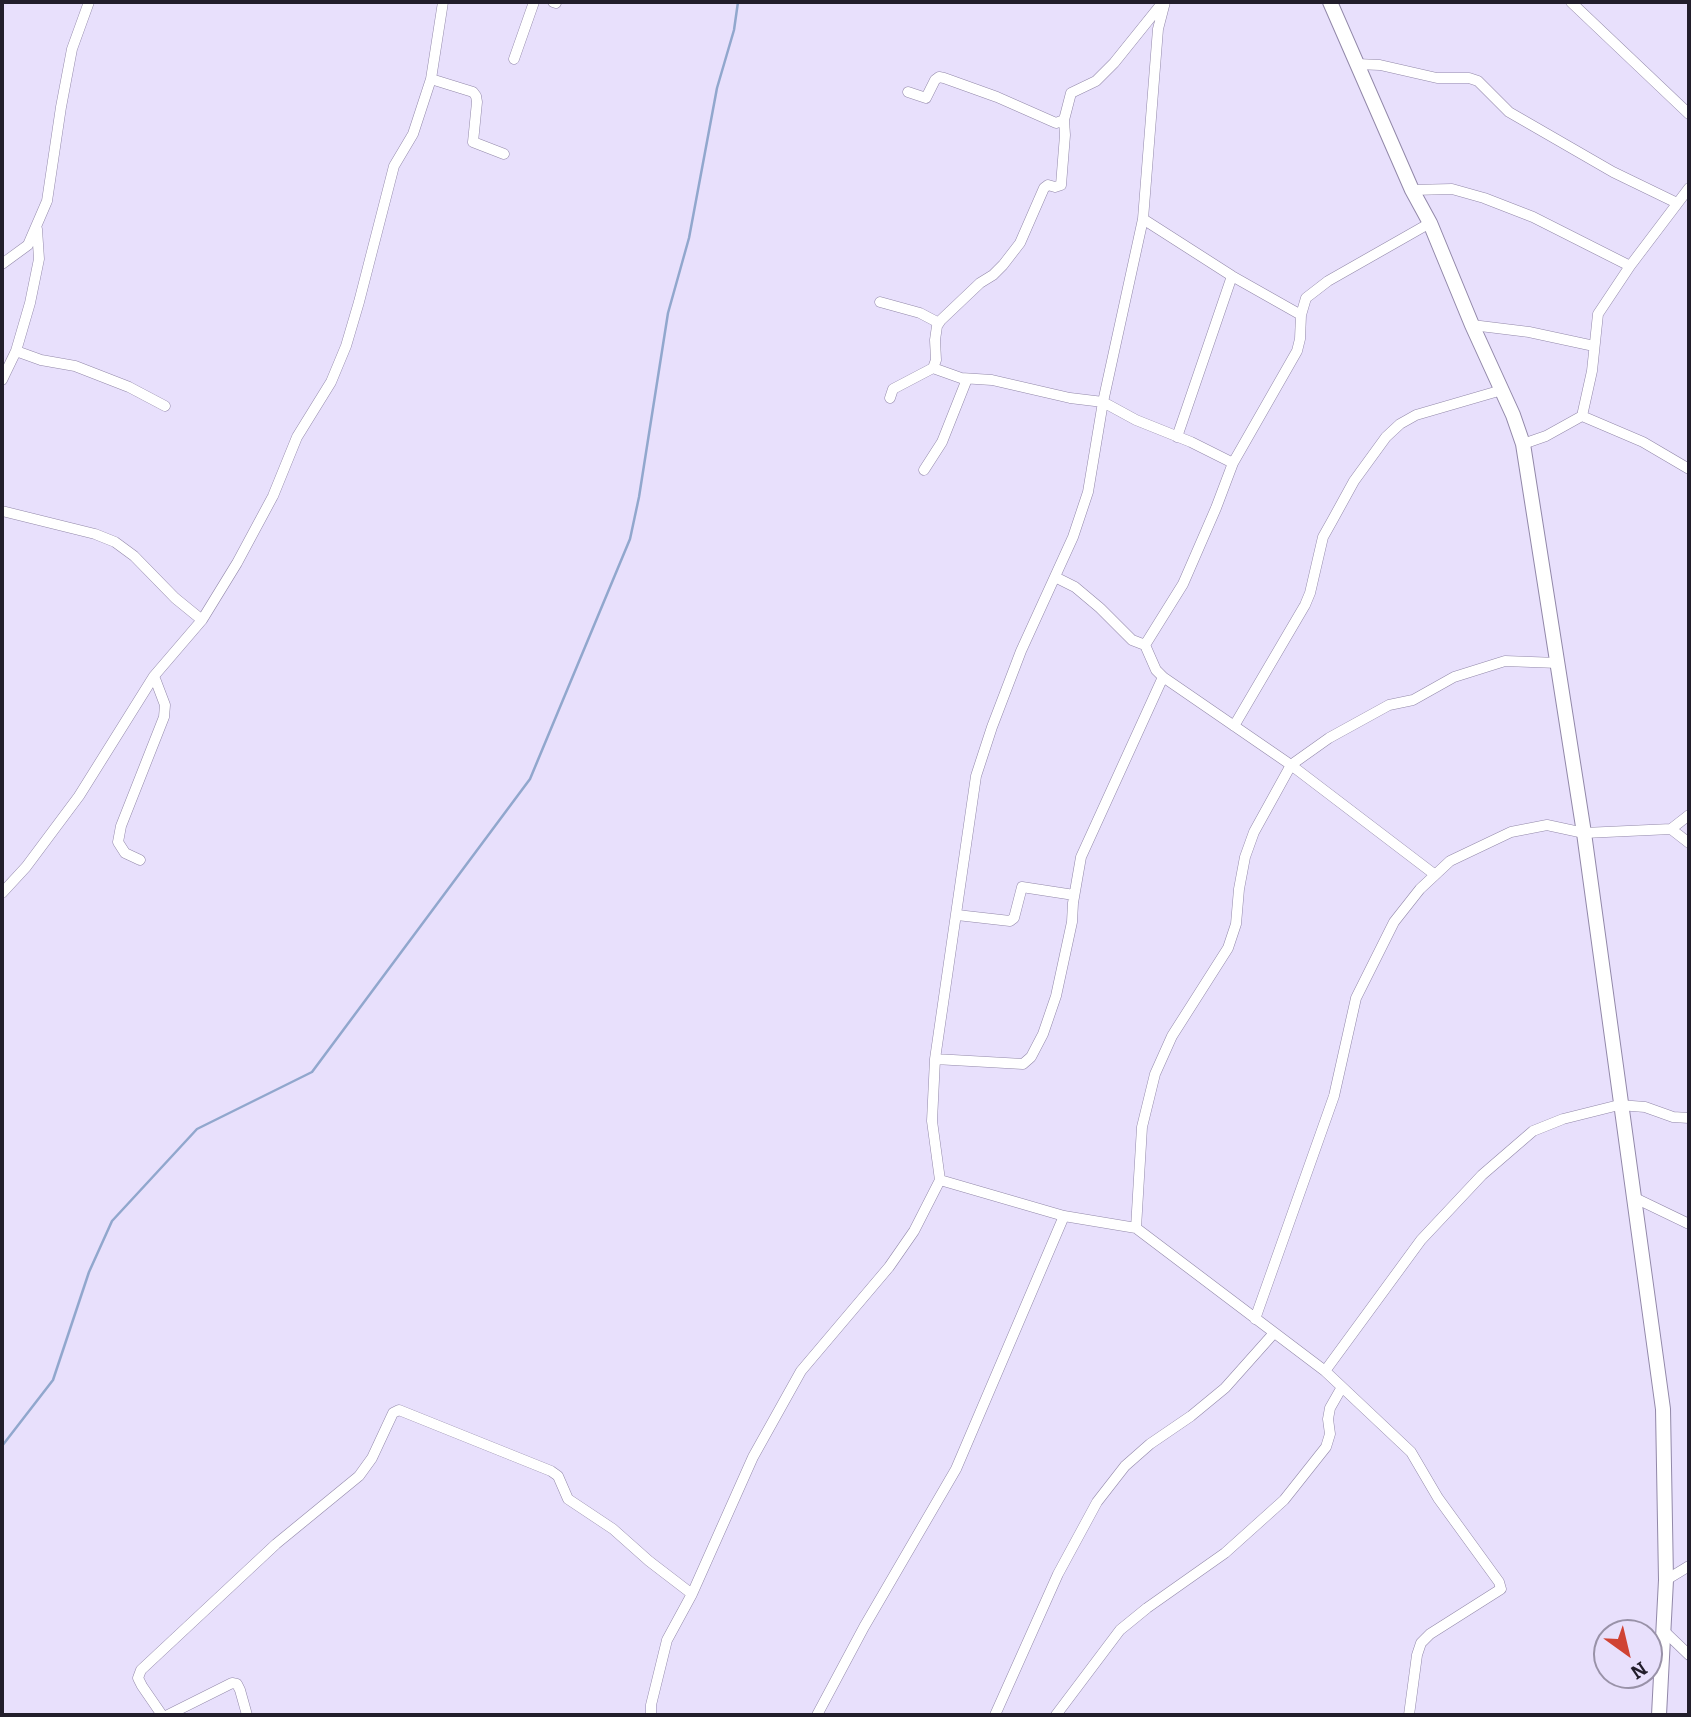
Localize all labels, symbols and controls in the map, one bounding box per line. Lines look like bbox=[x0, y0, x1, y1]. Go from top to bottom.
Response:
north arrow bbox=[1593, 1619, 1663, 1689]
text: N bbox=[1626, 1657, 1651, 1684]

